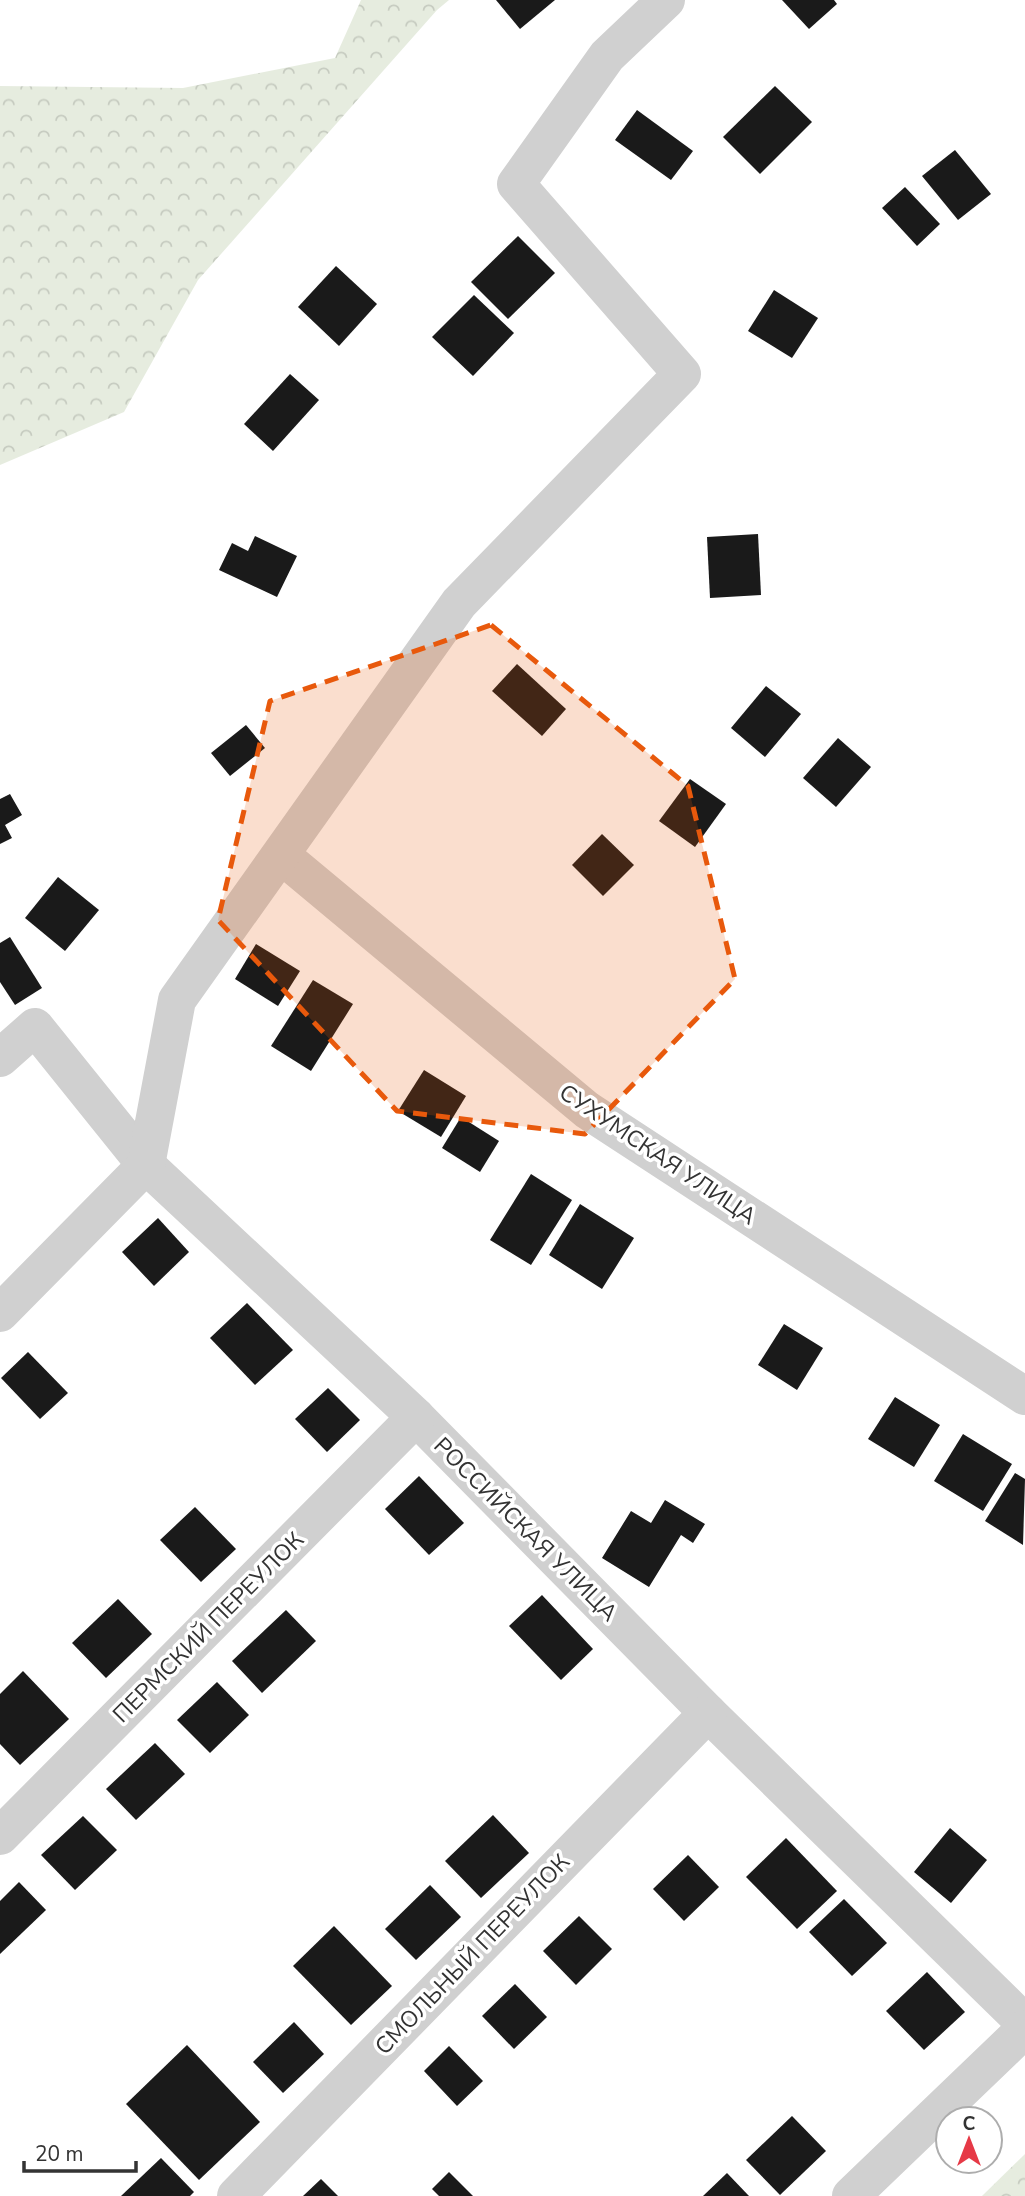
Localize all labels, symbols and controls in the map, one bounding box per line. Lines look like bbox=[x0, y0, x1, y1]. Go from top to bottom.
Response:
street label: СУХУМСКАЯ УЛИЦА bbox=[553, 1077, 762, 1232]
street label: РОССИЙСКАЯ УЛИЦА bbox=[427, 1431, 625, 1628]
street label: ПЕРМСКИЙ ПЕРЕУЛОК bbox=[106, 1525, 311, 1730]
street label: СМОЛЬНЫЙ ПЕРЕУЛОК bbox=[368, 1847, 577, 2062]
north arrow bbox=[934, 2105, 1004, 2175]
text: С bbox=[963, 2111, 976, 2137]
scale bar bbox=[24, 2130, 136, 2174]
text: 20 m bbox=[35, 2140, 84, 2168]

